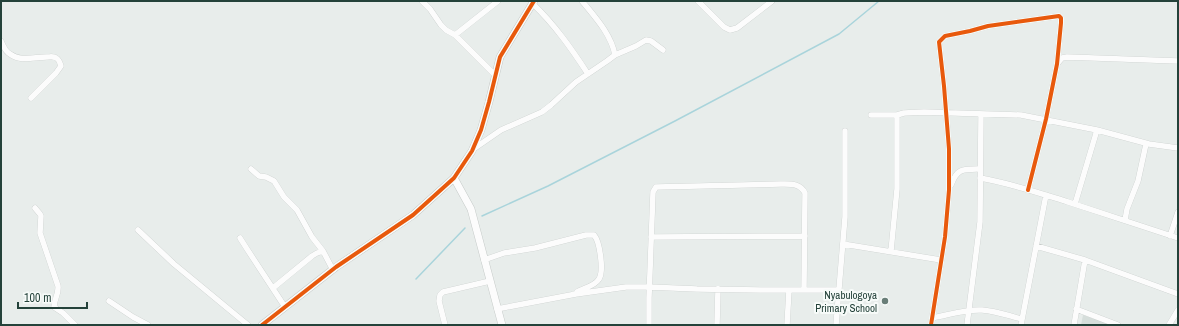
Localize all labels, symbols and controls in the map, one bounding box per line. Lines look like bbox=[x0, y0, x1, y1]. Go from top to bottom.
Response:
scale bar bbox=[18, 284, 87, 310]
place label: Nyabulogoya Primary School bbox=[815, 288, 877, 315]
text: 100 m bbox=[24, 290, 51, 306]
marker: Nyabulogoya Primary School bbox=[880, 296, 890, 306]

